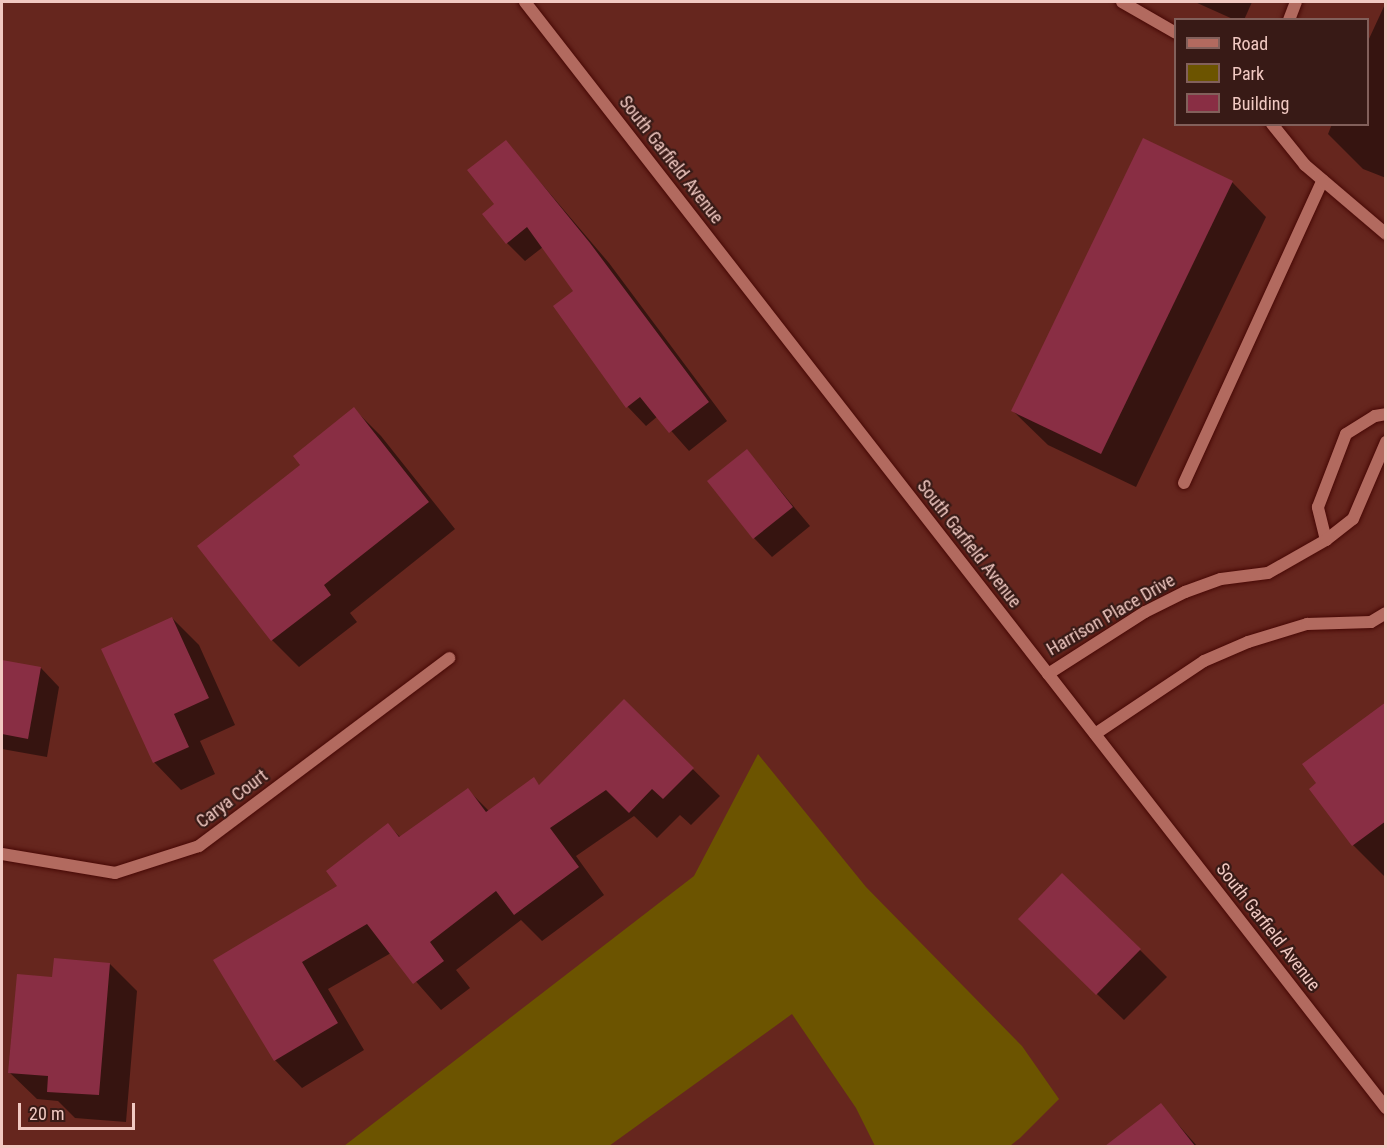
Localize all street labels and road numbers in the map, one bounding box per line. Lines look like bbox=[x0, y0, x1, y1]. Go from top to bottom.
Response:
street label: South Garfield Avenue bbox=[614, 92, 728, 228]
street label: South Garfield Avenue bbox=[912, 476, 1026, 612]
street label: Harrison Place Drive bbox=[1043, 570, 1179, 660]
street label: Carya Court bbox=[192, 765, 272, 833]
street label: South Garfield Avenue bbox=[1211, 859, 1325, 995]

